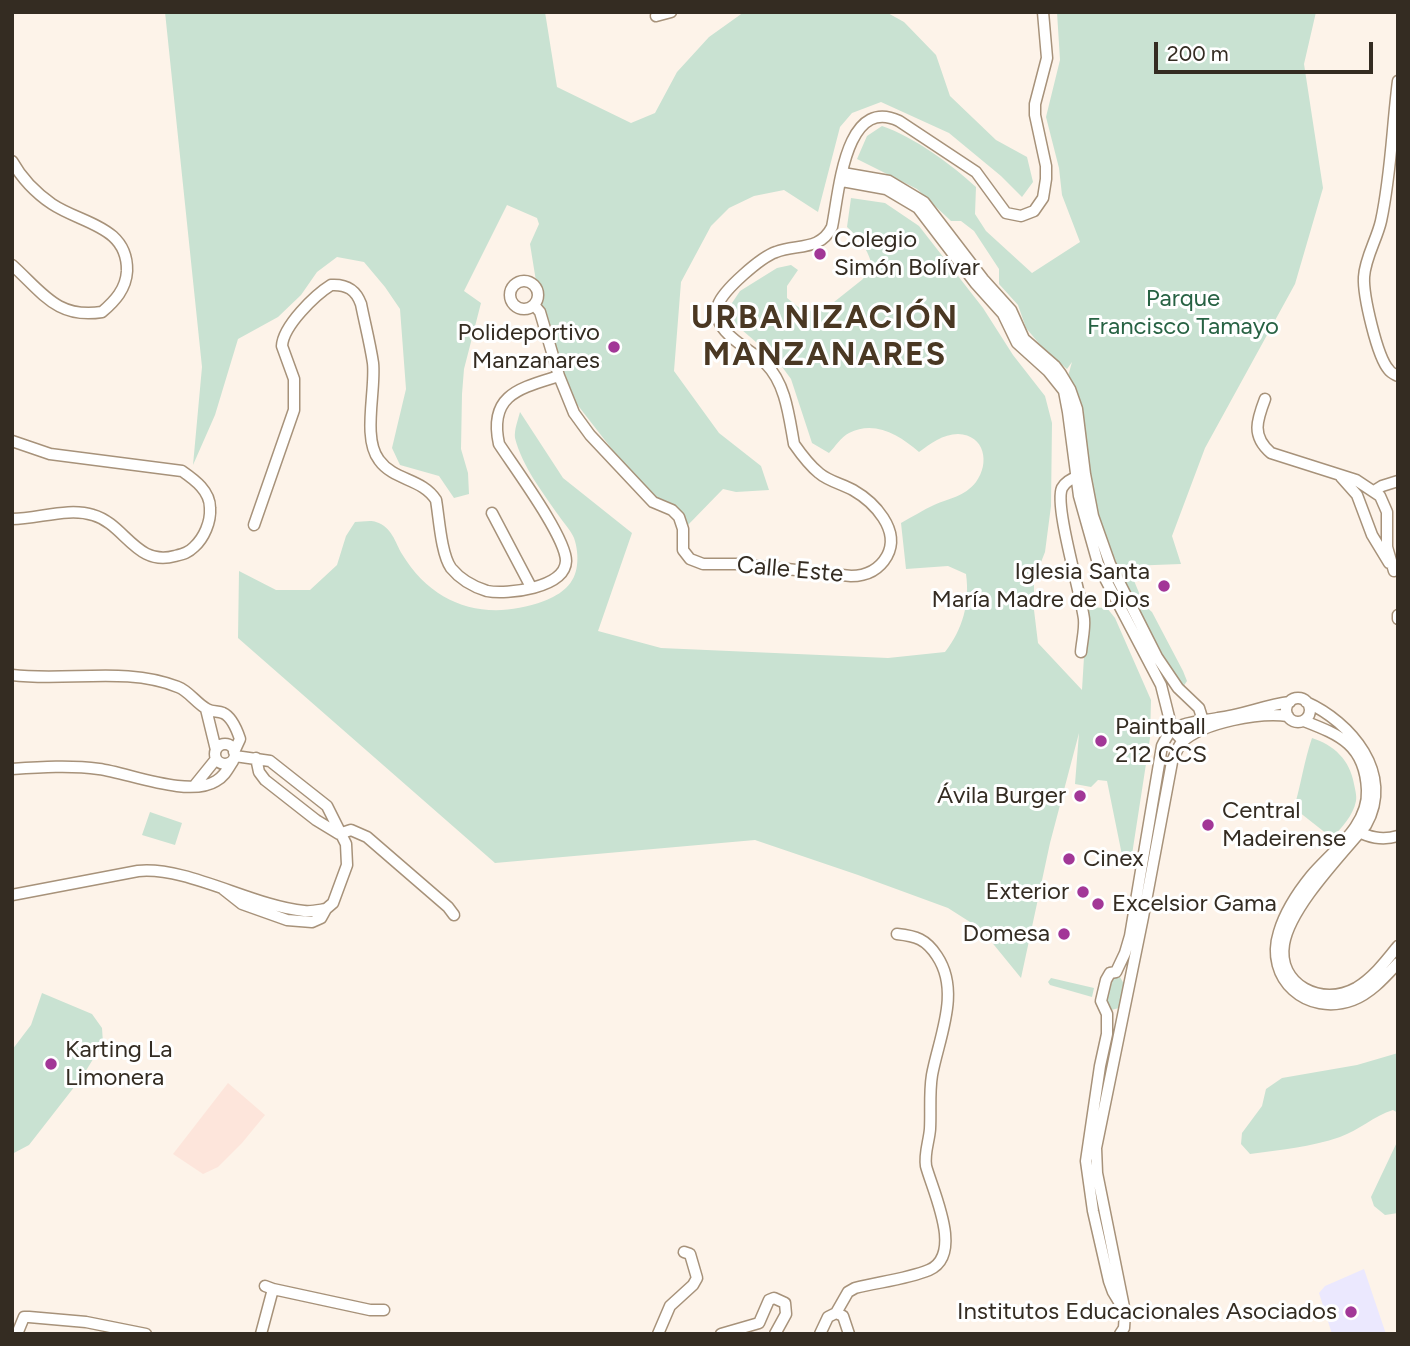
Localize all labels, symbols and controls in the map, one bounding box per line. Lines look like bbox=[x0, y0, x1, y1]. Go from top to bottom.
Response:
scale bar bbox=[1158, 28, 1377, 72]
text: 200 m bbox=[1167, 41, 1229, 66]
place label: Colegio Simón Bolívar bbox=[834, 226, 980, 282]
marker: Colegio Simón Bolívar bbox=[812, 246, 828, 262]
park label: Parque Francisco Tamayo bbox=[1087, 285, 1279, 341]
district label: URBANIZACIÓN MANZANARES bbox=[692, 300, 958, 375]
place label: Polideportivo Manzanares bbox=[457, 319, 600, 375]
marker: Polideportivo Manzanares bbox=[606, 339, 622, 355]
street label: Calle Este bbox=[736, 551, 844, 589]
place label: Iglesia Santa María Madre de Dios bbox=[932, 558, 1150, 614]
marker: Iglesia Santa María Madre de Dios bbox=[1156, 578, 1172, 594]
place label: Paintball 212 CCS bbox=[1115, 713, 1207, 769]
marker: Paintball 212 CCS bbox=[1093, 733, 1109, 749]
place label: Ávila Burger bbox=[937, 782, 1066, 810]
marker: Ávila Burger bbox=[1072, 788, 1088, 804]
place label: Central Madeirense bbox=[1222, 797, 1346, 853]
marker: Central Madeirense bbox=[1200, 817, 1216, 833]
place label: Cinex bbox=[1083, 845, 1144, 873]
marker: Cinex bbox=[1061, 851, 1077, 867]
place label: Exterior bbox=[986, 878, 1069, 906]
marker: Exterior bbox=[1075, 884, 1091, 900]
place label: Excelsior Gama bbox=[1112, 890, 1277, 918]
marker: Excelsior Gama bbox=[1090, 896, 1106, 912]
place label: Domesa bbox=[963, 920, 1050, 948]
marker: Domesa bbox=[1056, 926, 1072, 942]
place label: Karting La Limonera bbox=[65, 1036, 173, 1092]
marker: Karting La Limonera bbox=[43, 1056, 59, 1072]
place label: Institutos Educacionales Asociados bbox=[957, 1298, 1337, 1326]
marker: Institutos Educacionales Asociados bbox=[1343, 1304, 1359, 1320]

